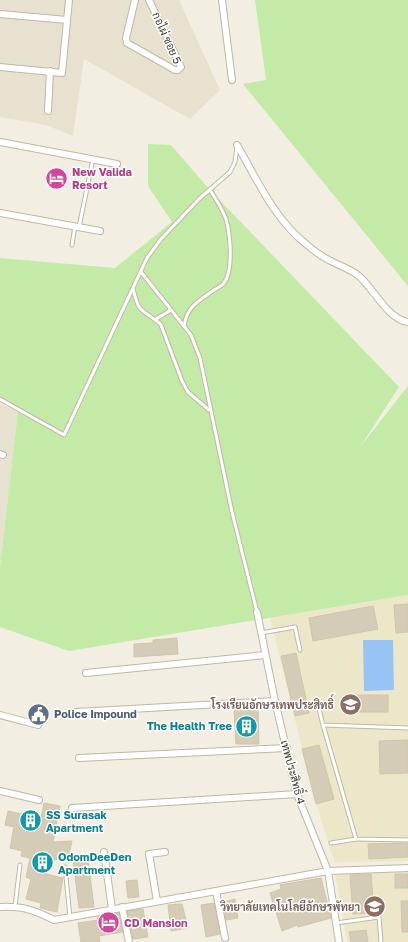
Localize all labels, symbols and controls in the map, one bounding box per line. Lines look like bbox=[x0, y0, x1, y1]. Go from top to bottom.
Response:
street label: กอไผ่ ซอย 5 bbox=[150, 9, 186, 66]
hotel icon: New Valida Resort bbox=[44, 165, 70, 191]
place label: New Valida Resort bbox=[72, 165, 132, 191]
school or university icon: โรงเรียนอักษรเทพประสิทธิ์ bbox=[337, 692, 363, 718]
place label: โรงเรียนอักษรเทพประสิทธิ์ bbox=[210, 693, 334, 711]
public building icon: Police Impound bbox=[25, 701, 51, 727]
place label: Police Impound bbox=[54, 707, 137, 720]
building icon: The Health Tree bbox=[234, 713, 260, 739]
place label: The Health Tree bbox=[147, 719, 232, 732]
street label: เทพประสิทธิ์ 4 bbox=[279, 737, 313, 806]
building icon: SS Surasak Apartment bbox=[18, 808, 44, 834]
place label: SS Surasak Apartment bbox=[46, 808, 107, 834]
building icon: OdomDeeDen Apartment bbox=[29, 850, 55, 876]
place label: OdomDeeDen Apartment bbox=[58, 850, 132, 876]
school or university icon: วิทยาลัยเทคโนโลยีอักษรพัทยา bbox=[362, 894, 388, 920]
place label: วิทยาลัยเทคโนโลยีอักษรพัทยา bbox=[219, 899, 360, 913]
hotel icon: CD Mansion bbox=[96, 910, 122, 936]
place label: CD Mansion bbox=[124, 916, 188, 929]

